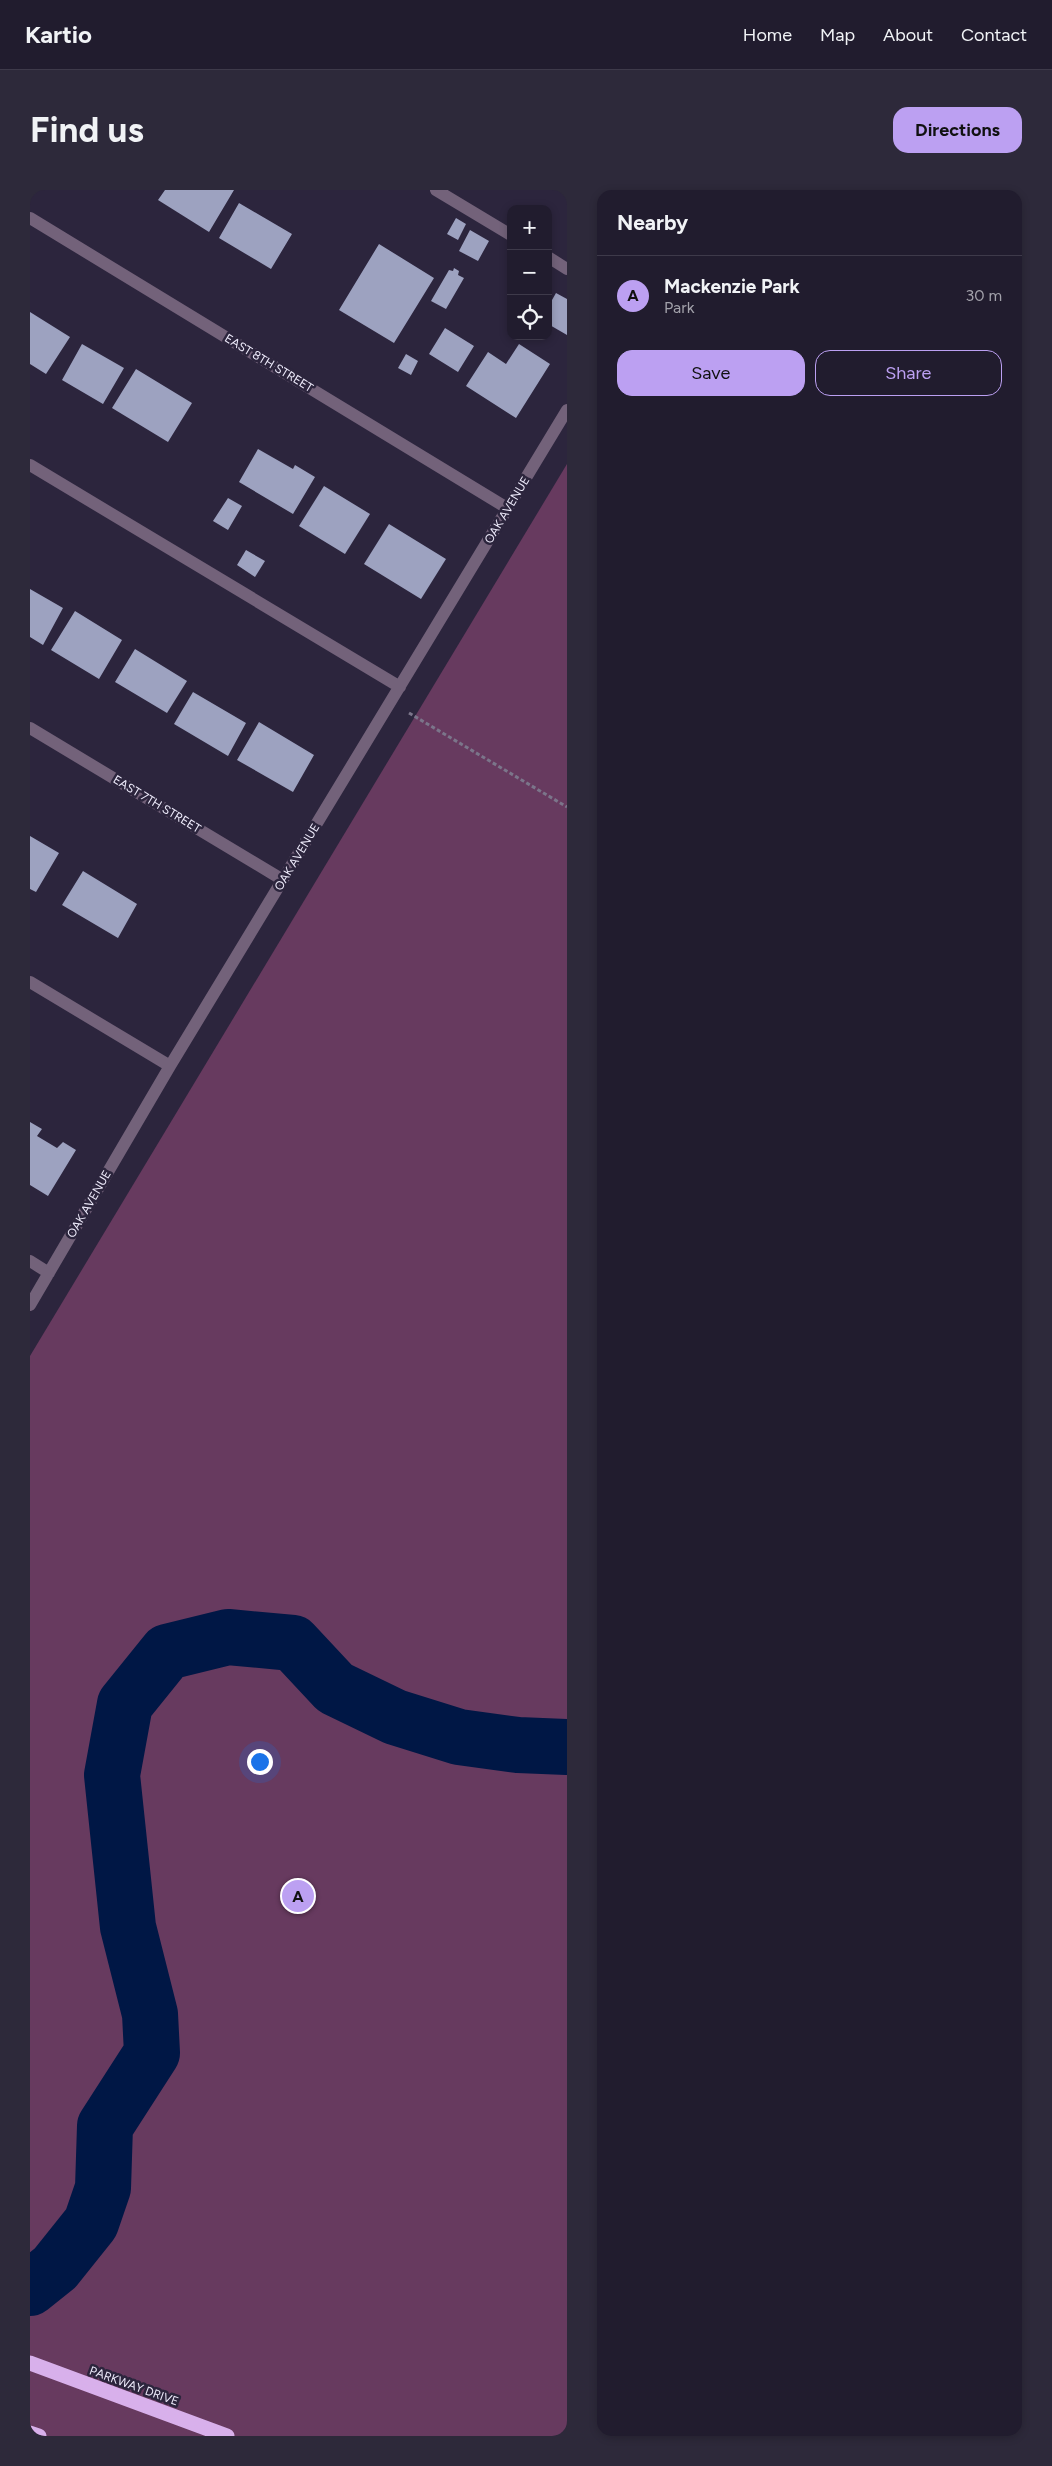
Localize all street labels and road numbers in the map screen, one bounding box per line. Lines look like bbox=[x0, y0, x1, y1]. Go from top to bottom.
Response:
street label: EAST 8TH STREET bbox=[222, 331, 316, 395]
street label: OAK AVENUE bbox=[482, 474, 532, 546]
street label: EAST 7TH STREET bbox=[111, 772, 204, 836]
street label: OAK AVENUE bbox=[272, 821, 322, 893]
street label: OAK AVENUE bbox=[64, 1168, 114, 1240]
street label: PARKWAY DRIVE bbox=[88, 2363, 180, 2409]

